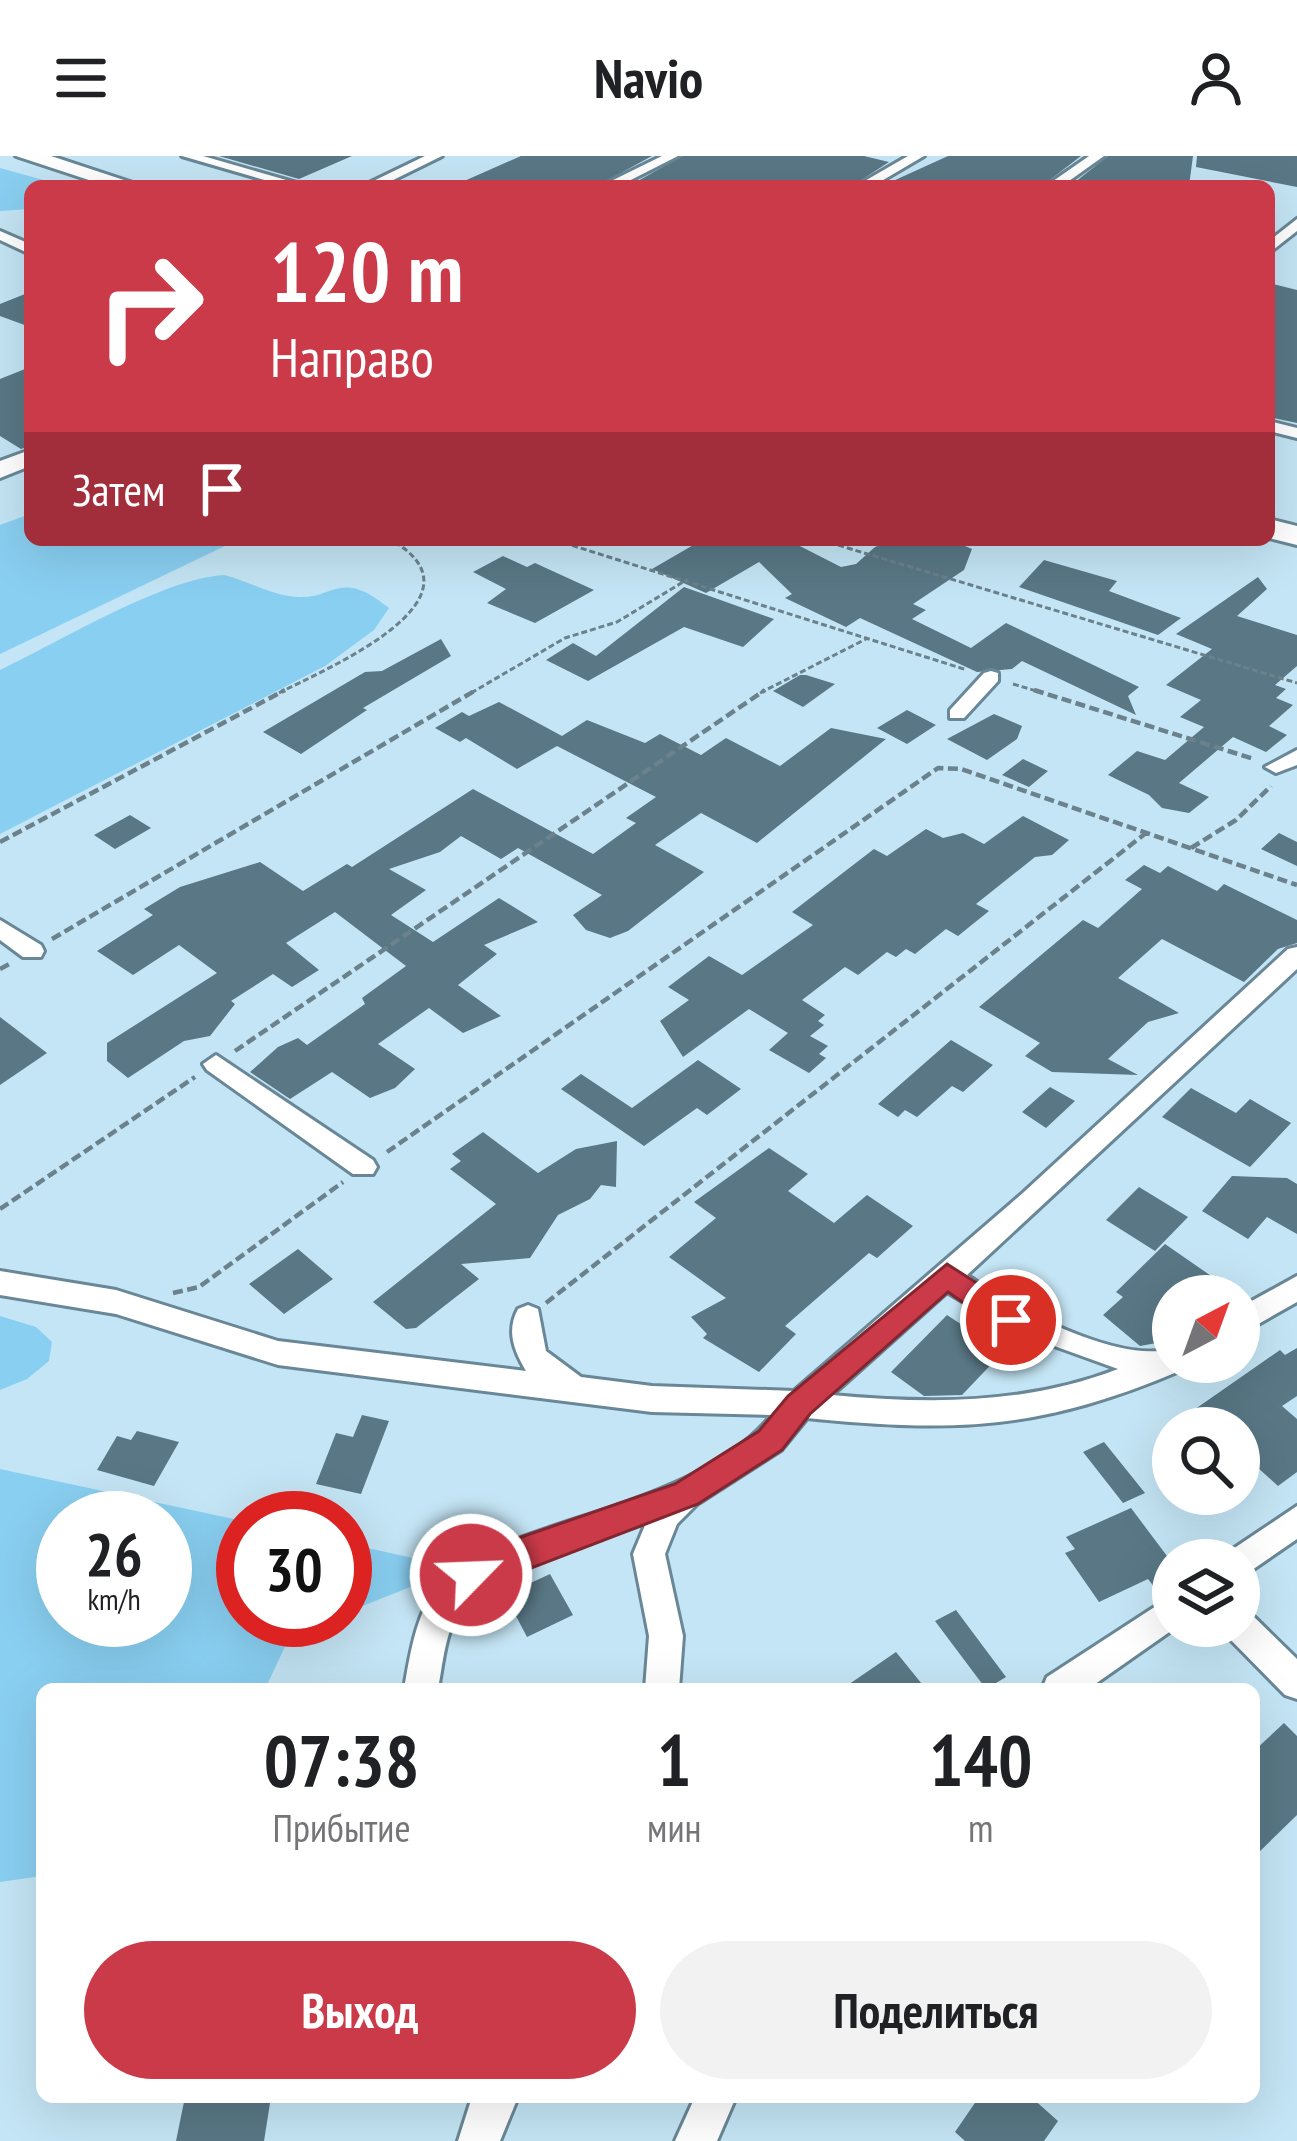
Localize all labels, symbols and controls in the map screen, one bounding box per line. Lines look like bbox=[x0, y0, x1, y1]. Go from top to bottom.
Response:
text: Navio bbox=[594, 43, 703, 113]
icon: menu bbox=[48, 45, 114, 111]
icon: person bbox=[1183, 45, 1249, 111]
text: 120 m bbox=[270, 216, 463, 325]
icon: right bbox=[72, 228, 228, 384]
text: Направо bbox=[270, 322, 434, 392]
icon: arrive bbox=[189, 456, 255, 522]
text: Затем bbox=[72, 460, 165, 518]
pin bbox=[960, 1269, 1062, 1371]
north arrow bbox=[1152, 1275, 1260, 1383]
map controls bbox=[1152, 1275, 1260, 1647]
icon: arrive bbox=[978, 1287, 1044, 1353]
button: search bbox=[1152, 1407, 1260, 1515]
speed limit sign: 30 bbox=[216, 1491, 372, 1647]
position arrow bbox=[408, 1512, 534, 1638]
text: 26 bbox=[85, 1515, 143, 1593]
button: layers bbox=[1152, 1539, 1260, 1647]
text: km/h bbox=[87, 1579, 141, 1618]
text: 07:38 bbox=[264, 1713, 419, 1806]
text: 1 bbox=[657, 1713, 691, 1806]
text: 140 bbox=[929, 1713, 1032, 1806]
text: Прибытие bbox=[272, 1802, 411, 1853]
text: мин bbox=[647, 1802, 701, 1853]
text: m bbox=[968, 1802, 993, 1853]
button: Выход bbox=[84, 1941, 636, 2079]
button: Поделиться bbox=[660, 1941, 1212, 2079]

